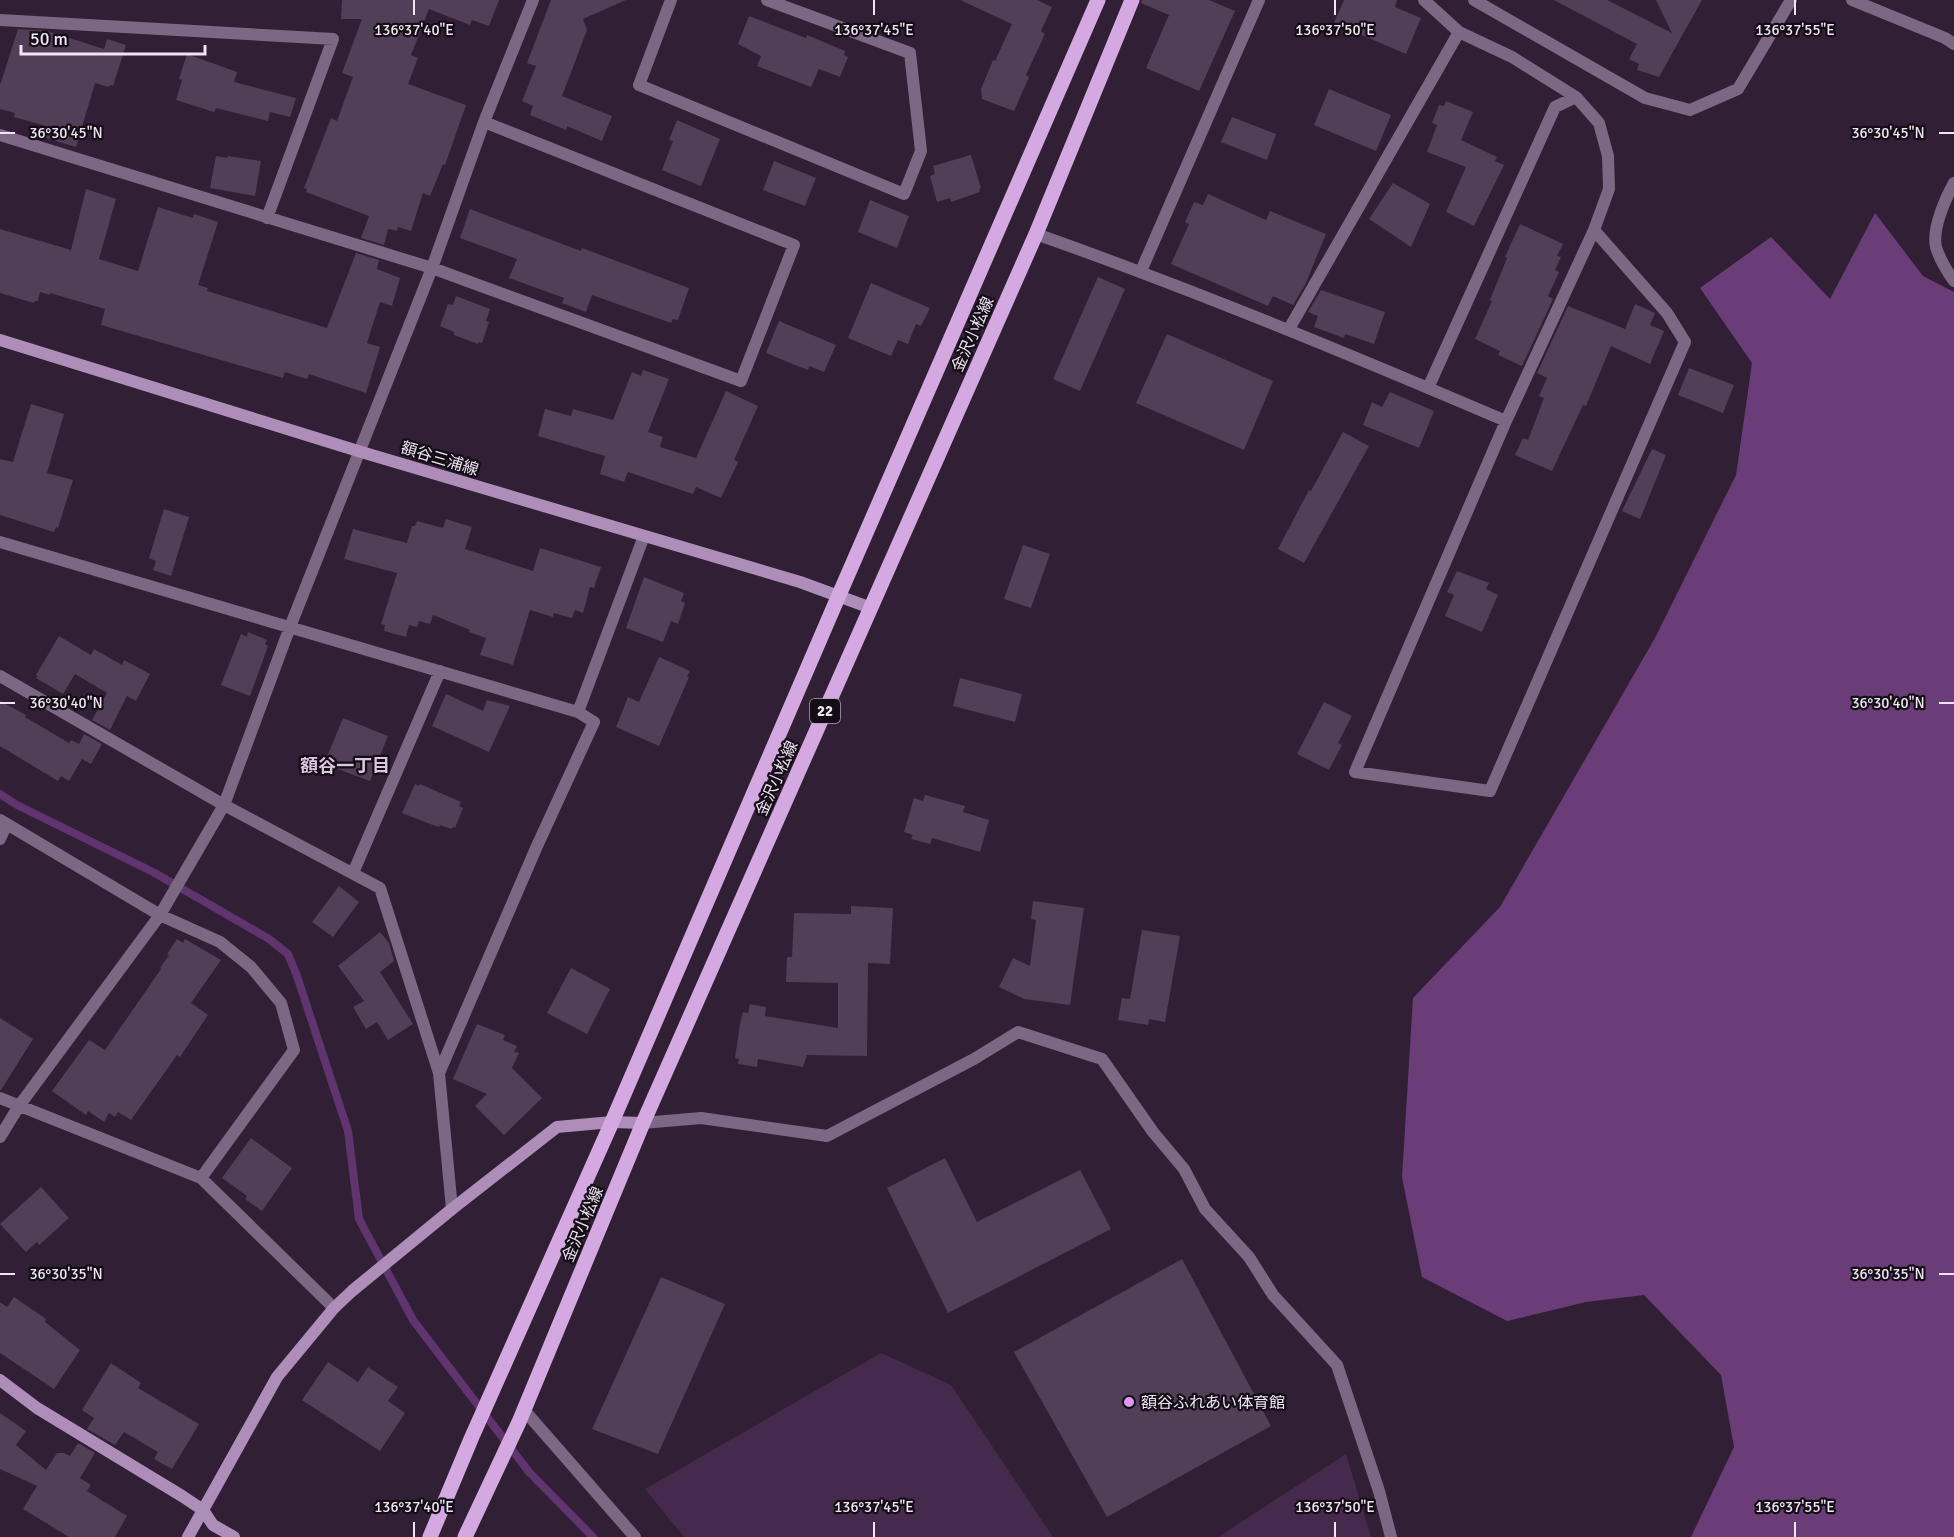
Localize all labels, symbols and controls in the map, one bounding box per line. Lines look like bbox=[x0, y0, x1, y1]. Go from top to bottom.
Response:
scale bar bbox=[21, 18, 206, 56]
text: 136°37'40"E bbox=[374, 21, 454, 39]
text: 136°37'45"E bbox=[834, 21, 914, 39]
text: 136°37'50"E bbox=[1295, 21, 1375, 39]
text: 136°37'55"E bbox=[1755, 21, 1835, 39]
text: 50 m bbox=[30, 28, 68, 50]
text: 36°30'45"N bbox=[29, 124, 103, 142]
text: 36°30'45"N bbox=[1851, 124, 1925, 142]
street label: 金沢小松線 bbox=[948, 294, 998, 375]
street label: 額谷三浦線 bbox=[399, 438, 481, 480]
text: 36°30'40"N bbox=[29, 694, 103, 712]
text: 36°30'40"N bbox=[1851, 694, 1925, 712]
road number: 22 bbox=[810, 699, 840, 723]
street label: 金沢小松線 bbox=[752, 738, 802, 819]
district label: 額谷一丁目 bbox=[300, 755, 390, 777]
street label: 金沢小松線 bbox=[558, 1184, 608, 1265]
text: 36°30'35"N bbox=[29, 1265, 103, 1283]
text: 36°30'35"N bbox=[1851, 1265, 1925, 1283]
place label: 額谷ふれあい体育館 bbox=[1141, 1393, 1285, 1413]
marker: 額谷ふれあい体育館 bbox=[1122, 1395, 1136, 1409]
text: 136°37'40"E bbox=[374, 1498, 454, 1516]
text: 136°37'45"E bbox=[834, 1498, 914, 1516]
text: 136°37'50"E bbox=[1295, 1498, 1375, 1516]
text: 136°37'55"E bbox=[1755, 1498, 1835, 1516]

